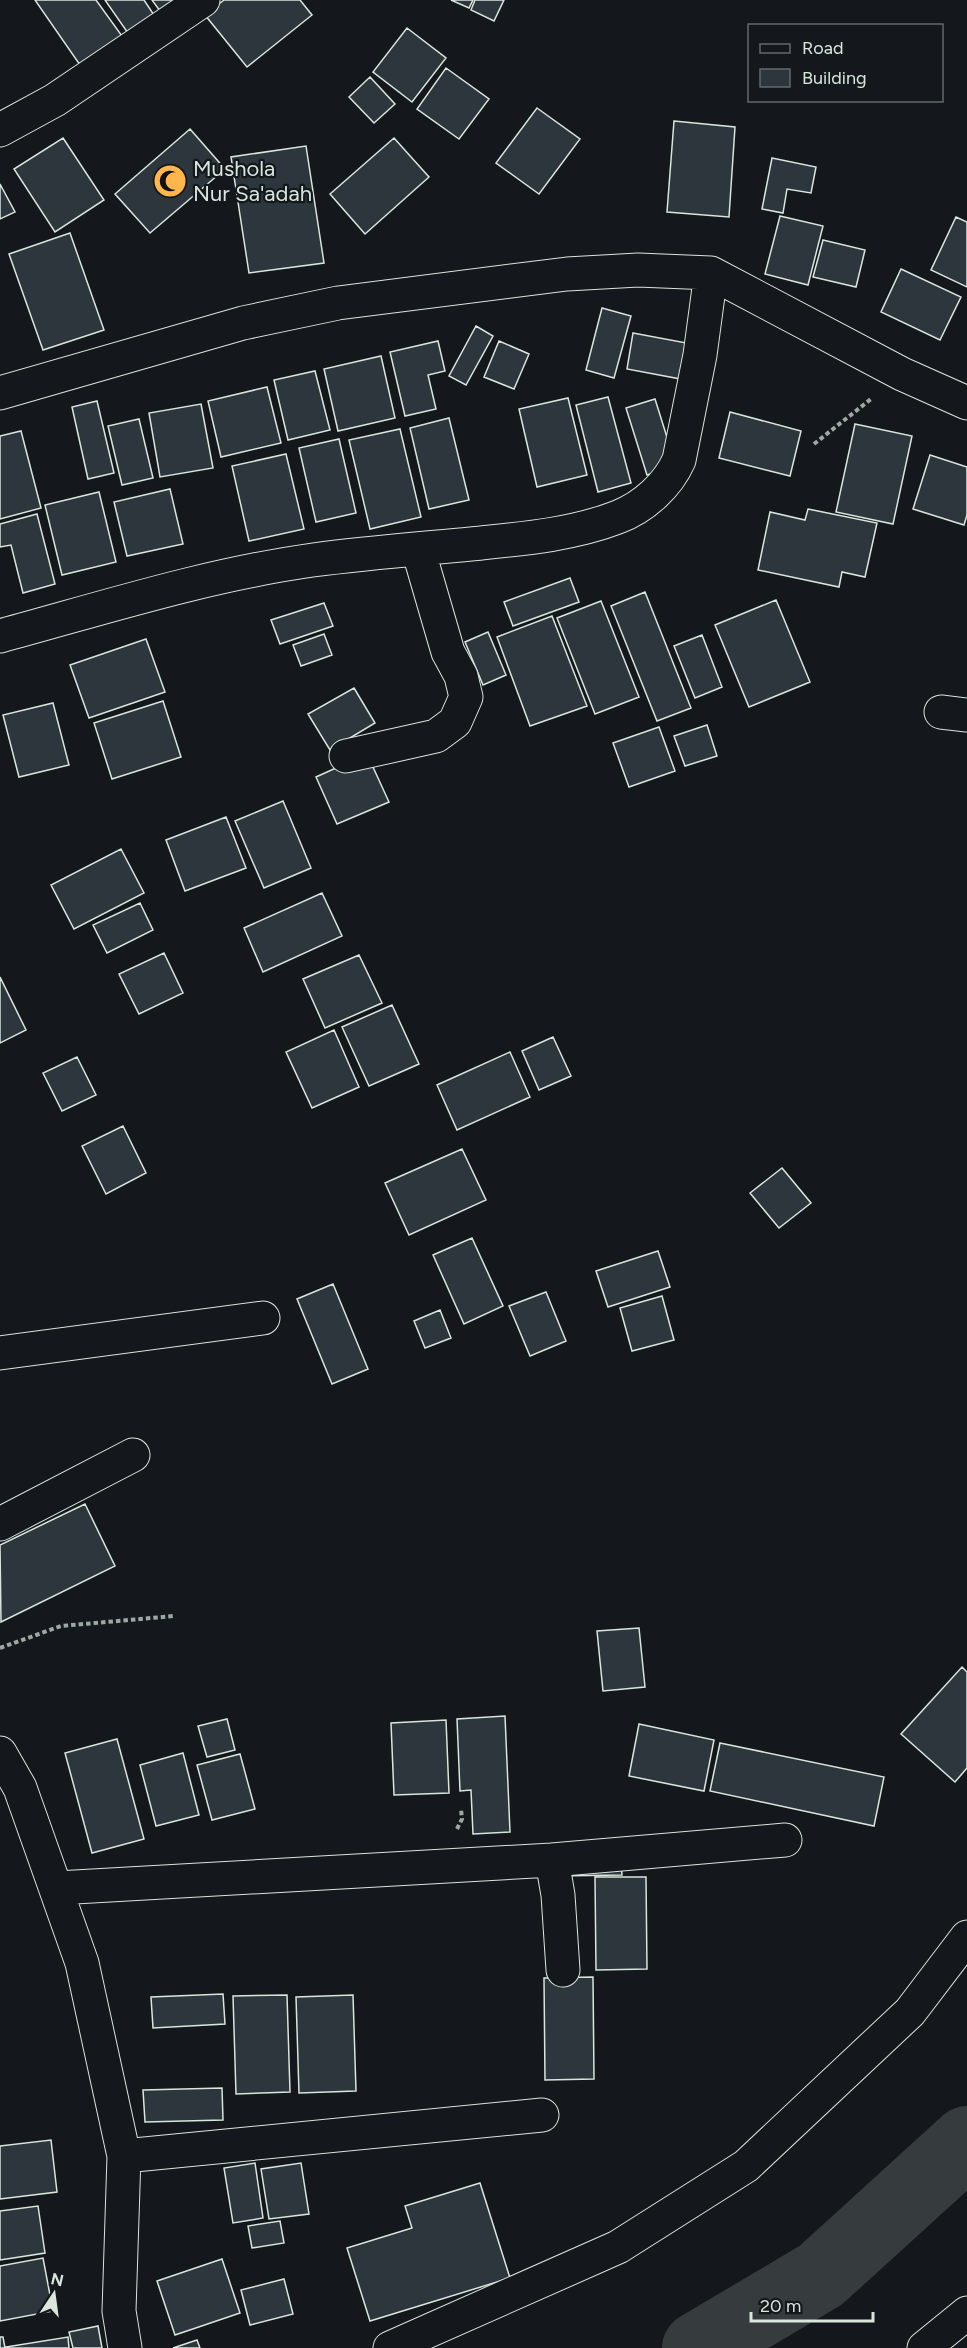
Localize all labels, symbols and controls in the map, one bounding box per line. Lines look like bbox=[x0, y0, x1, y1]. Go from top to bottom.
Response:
legend bbox=[748, 24, 943, 102]
text: Road bbox=[802, 37, 843, 59]
text: Building bbox=[802, 67, 867, 89]
place label: Mushola Nur Sa'adah bbox=[193, 155, 312, 207]
mosque icon: Mushola Nur Sa'adah bbox=[152, 163, 188, 199]
north arrow bbox=[24, 2264, 84, 2324]
text: N bbox=[49, 2269, 65, 2291]
scale bar bbox=[751, 2285, 872, 2323]
text: 20 m bbox=[760, 2295, 801, 2317]

